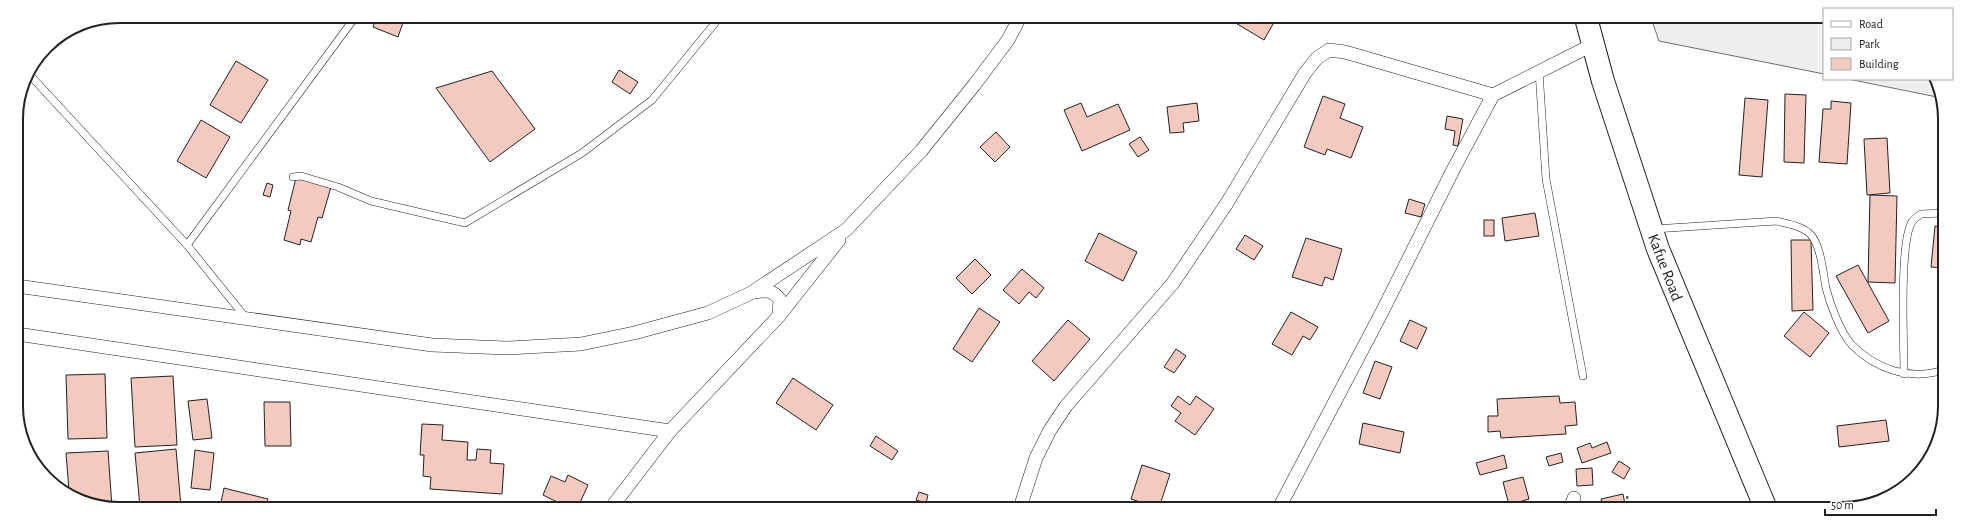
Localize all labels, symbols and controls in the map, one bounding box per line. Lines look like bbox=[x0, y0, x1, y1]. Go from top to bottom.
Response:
legend bbox=[1823, 8, 1953, 80]
text: Road bbox=[1859, 18, 1883, 30]
text: Park bbox=[1859, 38, 1880, 50]
text: Building bbox=[1859, 58, 1899, 70]
street label: Kafue Road bbox=[1645, 232, 1685, 303]
scale bar bbox=[1825, 491, 1936, 517]
text: 50 m bbox=[1831, 499, 1854, 511]

